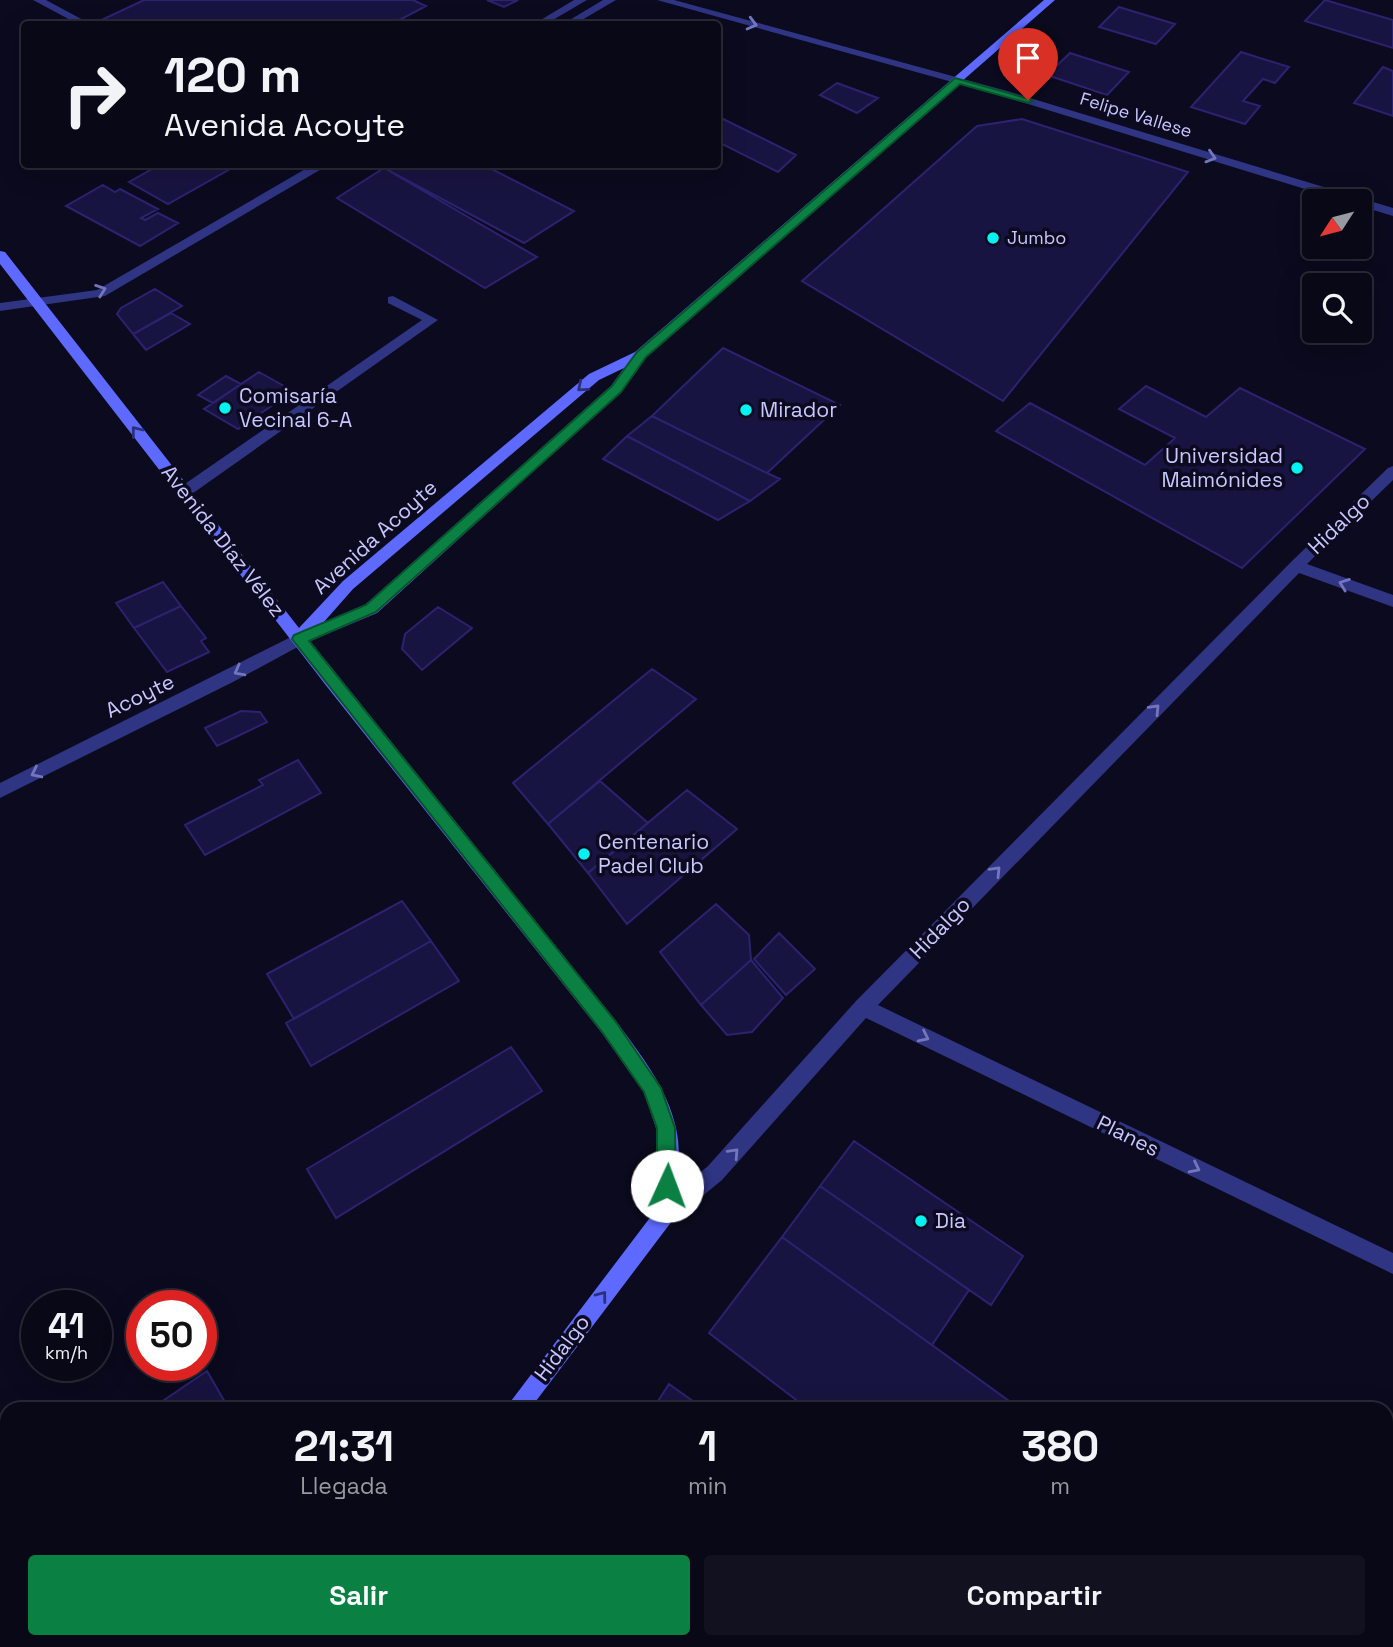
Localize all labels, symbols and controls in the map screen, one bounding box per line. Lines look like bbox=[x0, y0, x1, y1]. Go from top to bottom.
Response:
one-way arrow bbox=[745, 16, 757, 30]
pin bbox=[998, 28, 1058, 100]
icon: arrive bbox=[1009, 39, 1047, 77]
text: 120 m bbox=[164, 44, 301, 106]
icon: right bbox=[49, 49, 140, 140]
street label: Felipe Vallese bbox=[1077, 87, 1195, 143]
text: Avenida Acoyte bbox=[164, 105, 405, 145]
one-way arrow bbox=[1205, 148, 1217, 163]
north arrow bbox=[1302, 189, 1372, 259]
map controls bbox=[1302, 189, 1372, 343]
place label: Jumbo bbox=[1007, 226, 1066, 249]
marker: Jumbo bbox=[985, 230, 1001, 246]
button: search bbox=[1302, 273, 1372, 343]
one-way arrow bbox=[95, 284, 107, 298]
one-way arrow bbox=[577, 379, 590, 391]
place label: Comisaría Vecinal 6-A bbox=[239, 382, 352, 433]
place label: Mirador bbox=[760, 396, 837, 423]
marker: Comisaría Vecinal 6-A bbox=[217, 400, 233, 416]
marker: Mirador bbox=[738, 402, 754, 418]
one-way arrow bbox=[132, 426, 145, 439]
place label: Universidad Maimónides bbox=[1162, 442, 1283, 493]
street label: Avenida Díaz Vélez bbox=[156, 459, 291, 622]
marker: Universidad Maimónides bbox=[1289, 460, 1305, 476]
street label: Avenida Acoyte bbox=[307, 474, 443, 600]
street label: Hidalgo bbox=[1302, 487, 1375, 560]
one-way arrow bbox=[1339, 578, 1351, 592]
one-way arrow bbox=[234, 663, 247, 676]
street label: Acoyte bbox=[101, 667, 179, 724]
one-way arrow bbox=[1147, 704, 1160, 717]
one-way arrow bbox=[31, 765, 43, 779]
place label: Centenario Padel Club bbox=[598, 828, 709, 879]
marker: Centenario Padel Club bbox=[576, 846, 592, 862]
one-way arrow bbox=[988, 867, 1001, 880]
street label: Hidalgo bbox=[903, 891, 976, 964]
one-way arrow bbox=[917, 1029, 929, 1043]
street label: Planes bbox=[1093, 1109, 1164, 1162]
one-way arrow bbox=[726, 1148, 739, 1161]
position arrow bbox=[630, 1149, 704, 1223]
one-way arrow bbox=[1188, 1160, 1200, 1174]
place label: Dia bbox=[935, 1207, 966, 1234]
marker: Dia bbox=[913, 1213, 929, 1229]
speed limit sign: 50 bbox=[126, 1290, 217, 1381]
one-way arrow bbox=[594, 1291, 607, 1304]
text: 41 bbox=[48, 1304, 85, 1348]
street label: Hidalgo bbox=[528, 1309, 595, 1386]
text: km/h bbox=[45, 1341, 88, 1364]
text: 21:31 bbox=[294, 1420, 394, 1473]
text: 1 bbox=[698, 1420, 717, 1473]
text: 380 bbox=[1021, 1420, 1099, 1473]
text: Llegada bbox=[300, 1471, 388, 1501]
text: min bbox=[688, 1471, 727, 1501]
text: m bbox=[1050, 1471, 1070, 1501]
button: Salir bbox=[28, 1555, 690, 1635]
button: Compartir bbox=[704, 1555, 1365, 1635]

